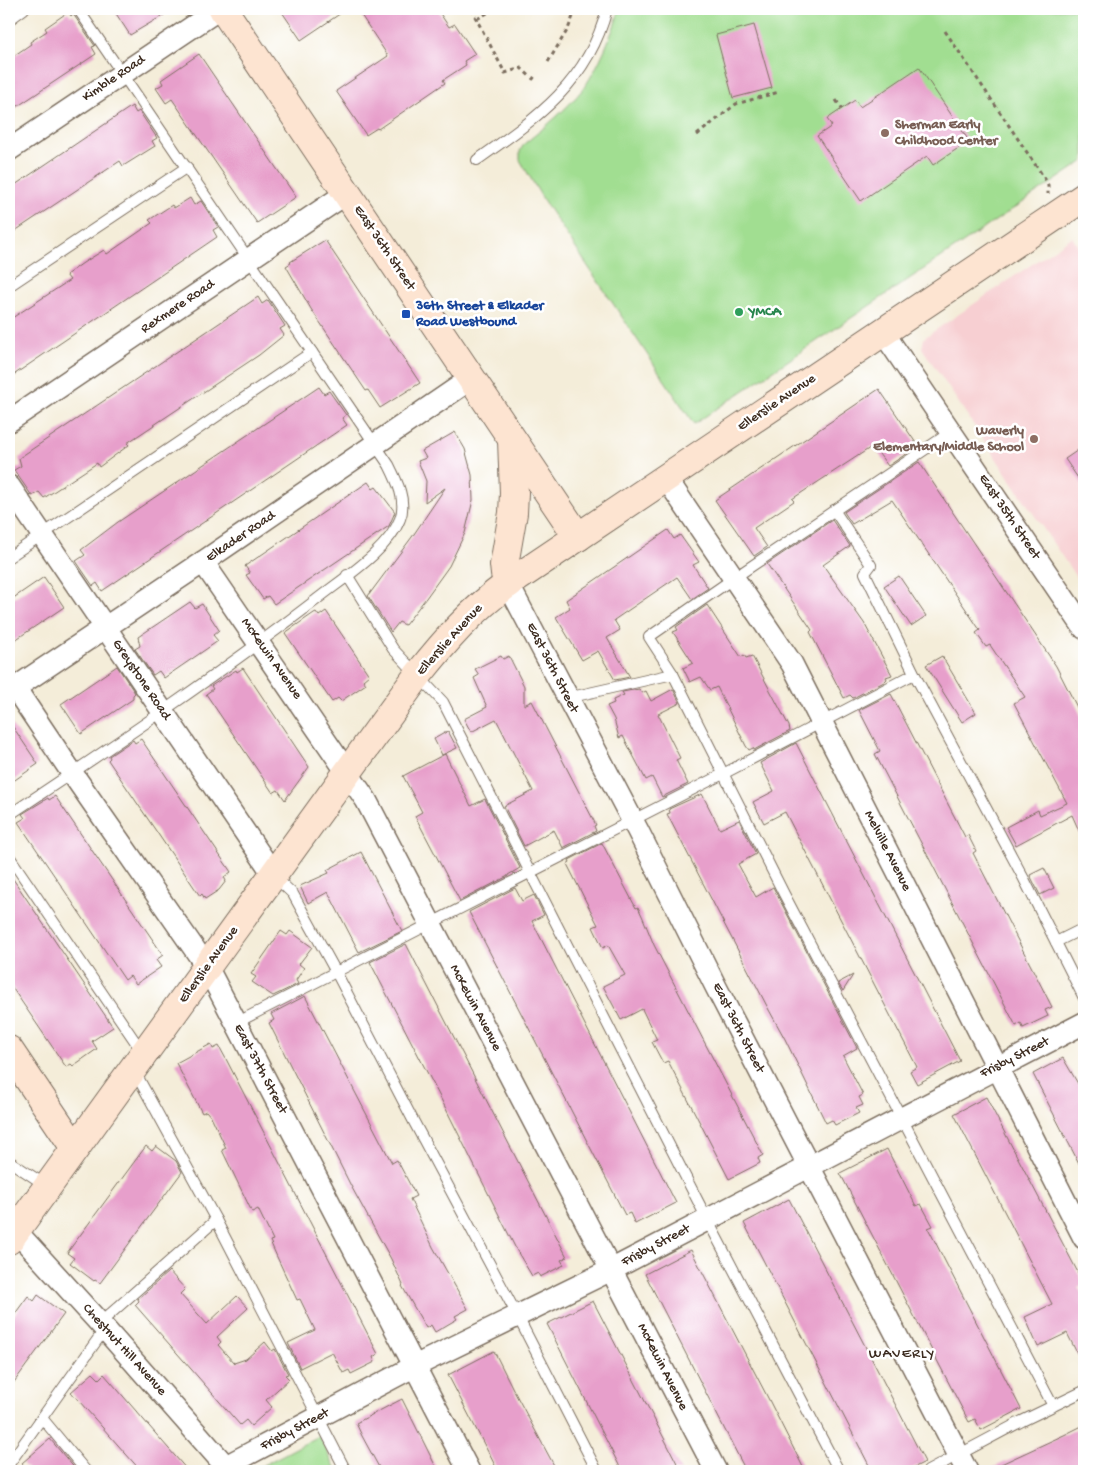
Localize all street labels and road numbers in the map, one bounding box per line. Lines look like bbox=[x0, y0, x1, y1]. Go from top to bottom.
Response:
street label: Kimble Road bbox=[79, 51, 150, 106]
street label: East 36th Street bbox=[349, 202, 419, 295]
street label: Rexmere Road bbox=[138, 275, 220, 338]
street label: Ellerslie Avenue bbox=[735, 370, 820, 435]
street label: East 35th Street bbox=[974, 471, 1044, 564]
street label: Elkader Road bbox=[203, 507, 280, 566]
street label: Ellerslie Avenue bbox=[413, 600, 487, 680]
street label: McKewin Avenue bbox=[237, 615, 306, 704]
street label: East 36th Street bbox=[522, 620, 583, 717]
street label: Greystone Road bbox=[108, 636, 175, 725]
street label: Melville Avenue bbox=[859, 808, 915, 895]
street label: Ellerslie Avenue bbox=[175, 923, 243, 1007]
street label: McKewin Avenue bbox=[445, 962, 505, 1055]
street label: East 36th Street bbox=[708, 980, 769, 1077]
street label: East 37th Street bbox=[229, 1021, 291, 1118]
street label: Frisby Street bbox=[977, 1033, 1054, 1083]
street label: Frisby Street bbox=[618, 1220, 694, 1272]
street label: Chestnut Hill Avenue bbox=[78, 1300, 170, 1400]
street label: McKewin Avenue bbox=[633, 1321, 692, 1414]
street label: Frisby Street bbox=[257, 1404, 333, 1456]

